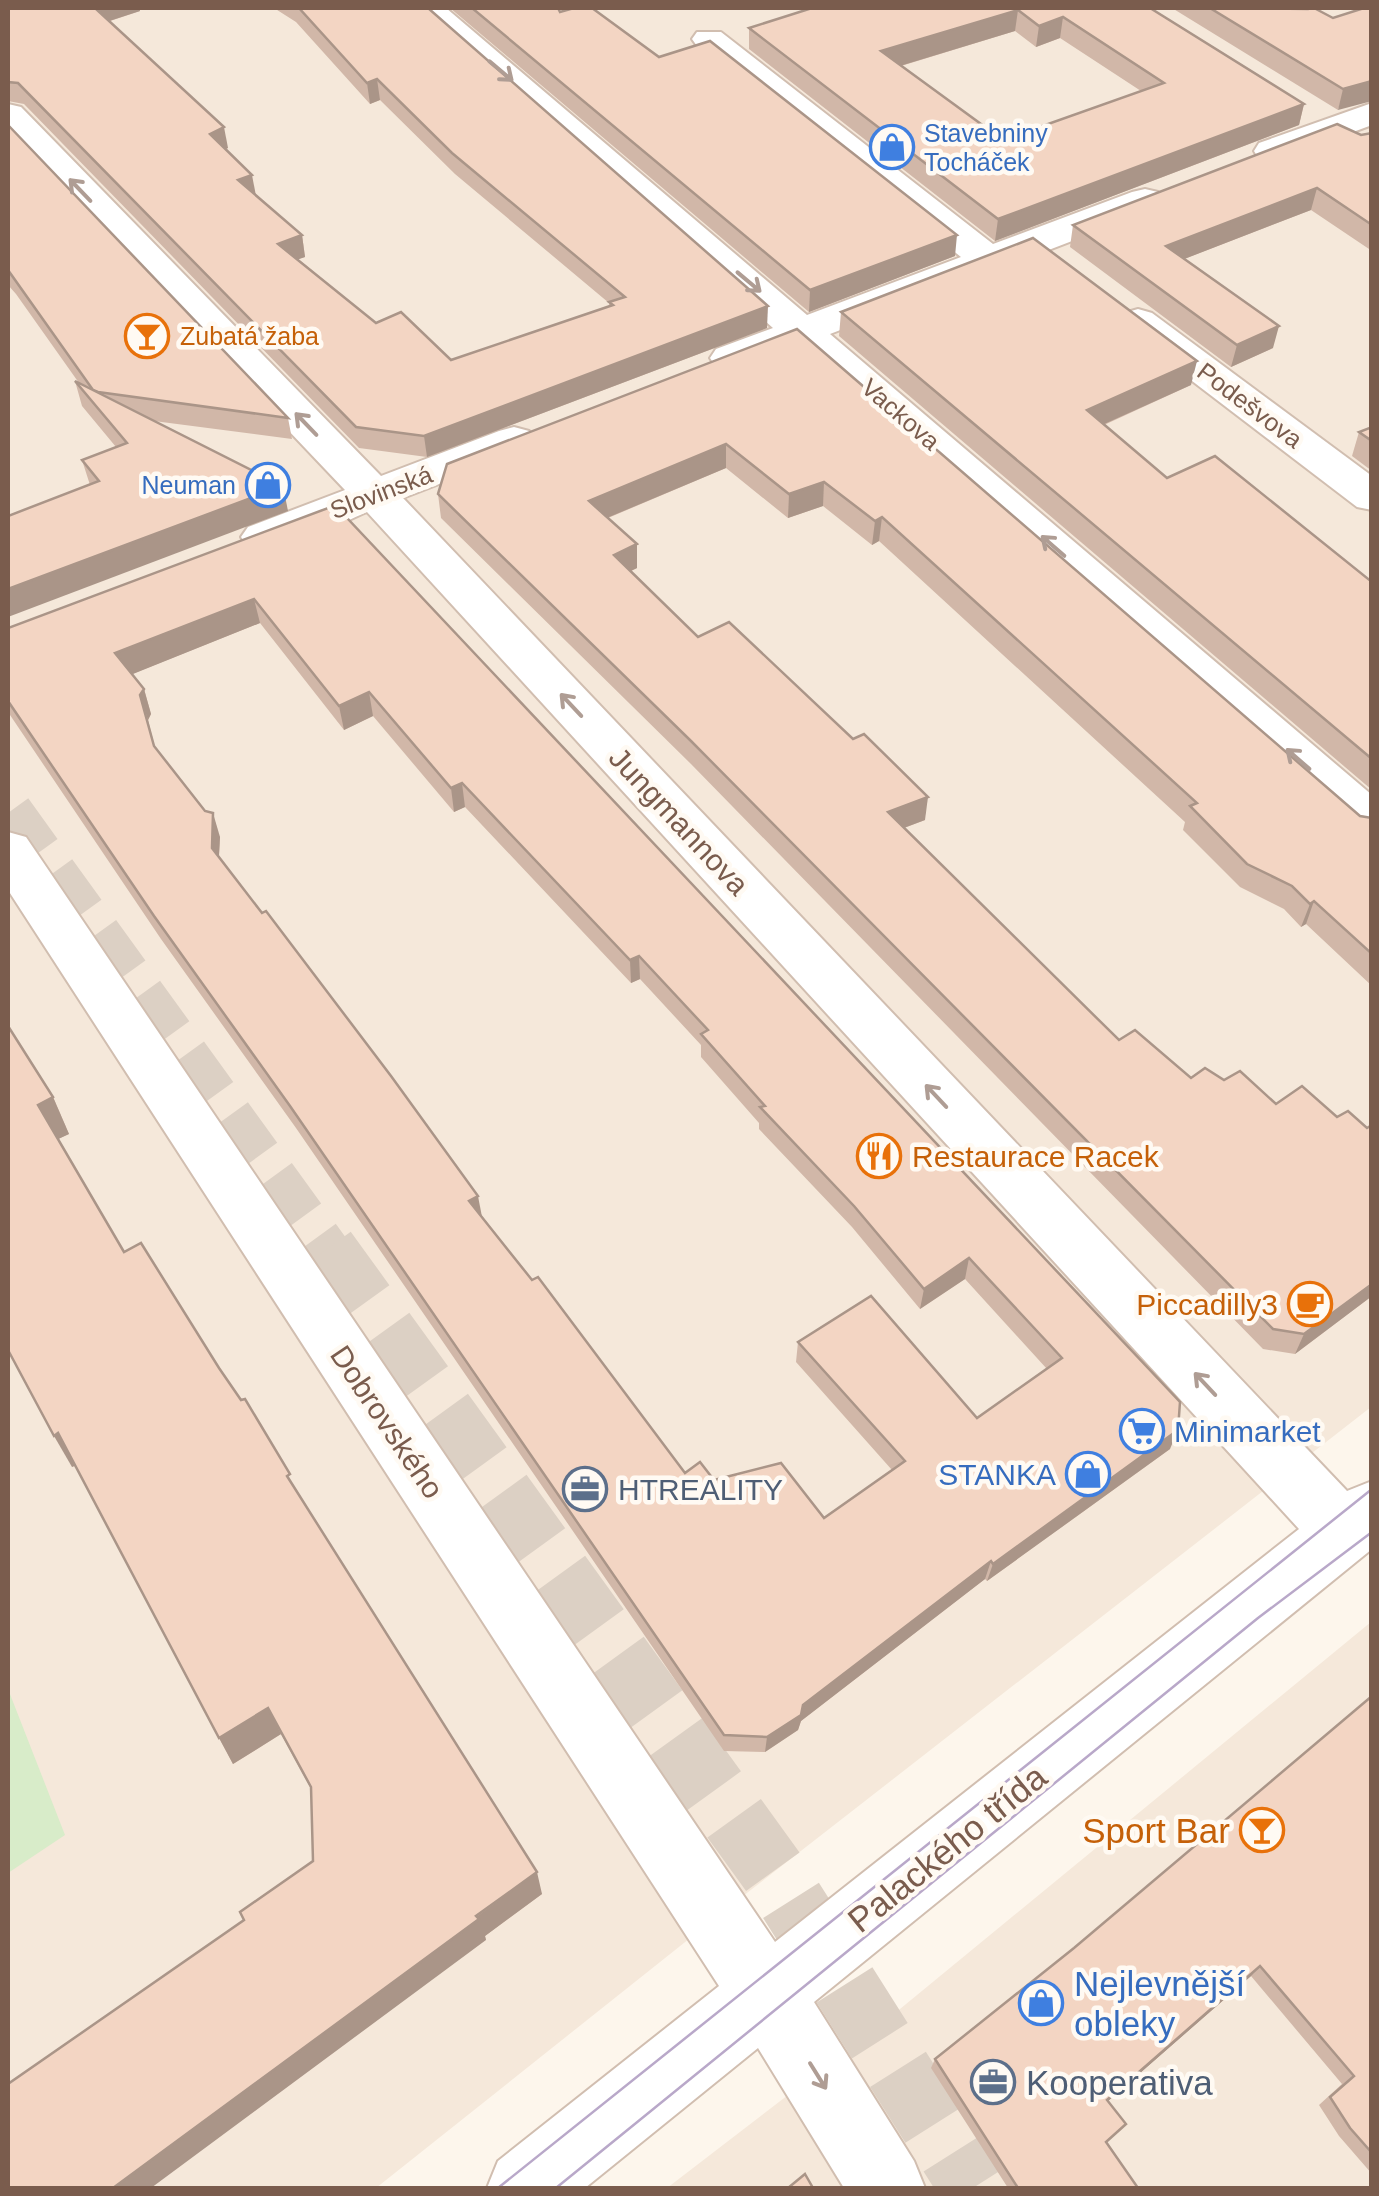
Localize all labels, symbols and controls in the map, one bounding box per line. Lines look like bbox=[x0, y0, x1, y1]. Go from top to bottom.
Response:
one-way arrow bbox=[488, 59, 514, 81]
place label: Stavebniny Tocháček bbox=[924, 119, 1048, 176]
shop icon: Stavebniny Tocháček bbox=[869, 124, 915, 170]
one-way arrow bbox=[69, 178, 92, 203]
one-way arrow bbox=[735, 270, 761, 292]
bar icon: Zubatá žaba bbox=[124, 313, 170, 359]
place label: Zubatá žaba bbox=[180, 322, 319, 350]
street label: Podešvova bbox=[1192, 357, 1308, 453]
street label: Vackova bbox=[856, 373, 946, 455]
one-way arrow bbox=[294, 412, 318, 436]
street label: Slovinská bbox=[326, 460, 436, 524]
shop icon: Neuman bbox=[245, 462, 291, 508]
place label: Neuman bbox=[142, 471, 236, 499]
one-way arrow bbox=[1040, 535, 1066, 557]
one-way arrow bbox=[560, 693, 583, 718]
street label: Jungmannova bbox=[603, 741, 756, 901]
one-way arrow bbox=[1286, 747, 1311, 770]
one-way arrow bbox=[924, 1084, 948, 1108]
restaurant icon: Restaurace Racek bbox=[856, 1133, 902, 1179]
place label: Restaurace Racek bbox=[912, 1140, 1160, 1173]
cafe icon: Piccadilly3 bbox=[1287, 1281, 1333, 1327]
place label: Piccadilly3 bbox=[1136, 1288, 1278, 1321]
street label: Dobrovského bbox=[324, 1340, 450, 1504]
one-way arrow bbox=[1194, 1372, 1218, 1398]
supermarket icon: Minimarket bbox=[1119, 1408, 1165, 1454]
place label: Minimarket bbox=[1174, 1415, 1321, 1448]
shop icon: STANKA bbox=[1065, 1451, 1111, 1497]
place label: STANKA bbox=[938, 1458, 1056, 1491]
office icon: HTREALITY bbox=[562, 1466, 608, 1512]
place label: HTREALITY bbox=[618, 1473, 783, 1506]
street label: Palackého třída bbox=[840, 1756, 1054, 1940]
bar icon: Sport Bar bbox=[1239, 1807, 1285, 1853]
place label: Sport Bar bbox=[1082, 1811, 1230, 1850]
place label: Nejlevnější obleky bbox=[1074, 1964, 1245, 2043]
shop icon: Nejlevnější obleky bbox=[1018, 1980, 1064, 2026]
office icon: Kooperativa bbox=[970, 2059, 1016, 2105]
one-way arrow bbox=[807, 2061, 828, 2090]
place label: Kooperativa bbox=[1026, 2063, 1213, 2102]

